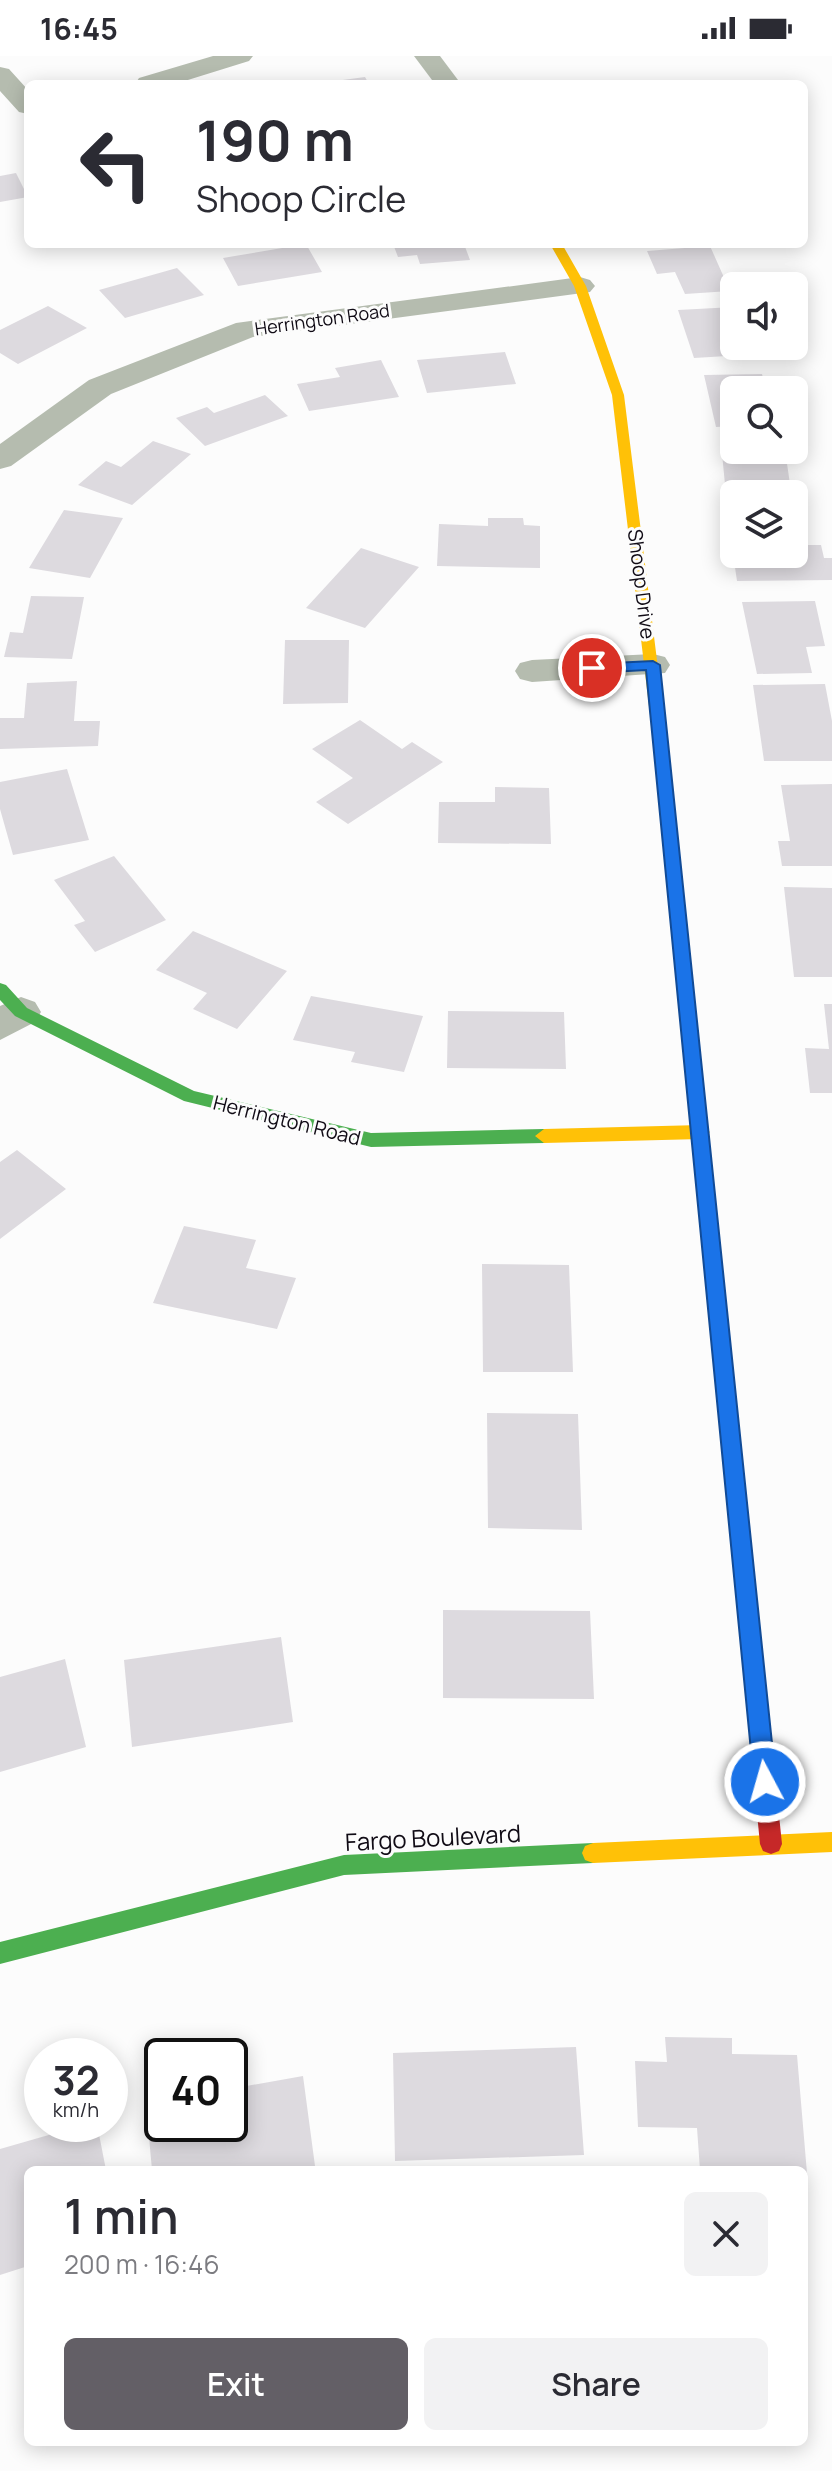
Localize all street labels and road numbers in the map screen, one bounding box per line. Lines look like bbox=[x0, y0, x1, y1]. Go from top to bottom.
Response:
street label: Herrington Road bbox=[253, 298, 391, 340]
street label: Shoop Drive bbox=[622, 528, 662, 640]
street label: Herrington Road bbox=[211, 1089, 363, 1151]
street label: Fargo Boulevard bbox=[344, 1816, 522, 1858]

